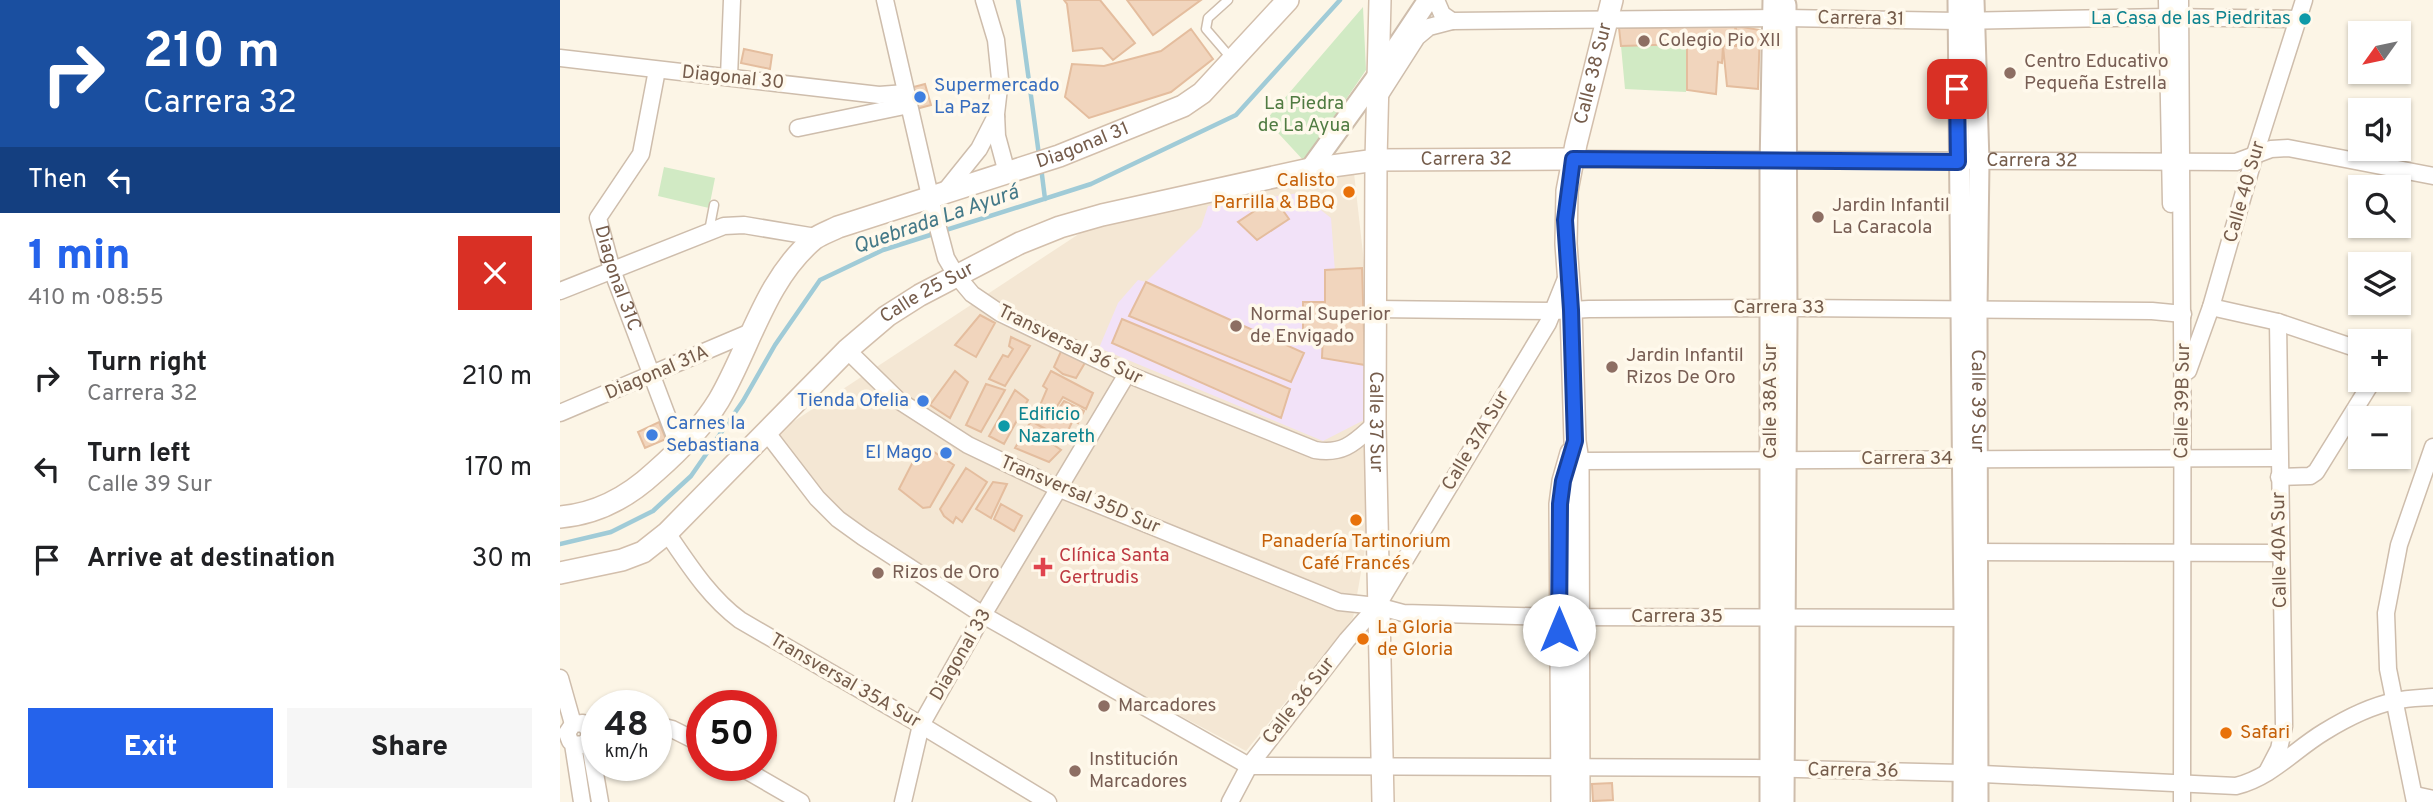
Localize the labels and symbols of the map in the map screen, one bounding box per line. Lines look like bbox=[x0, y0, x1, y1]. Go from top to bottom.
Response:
street label: Carrera 31 bbox=[1817, 6, 1905, 32]
place label: La Casa de las Piedritas bbox=[2091, 7, 2291, 31]
marker: La Casa de las Piedritas bbox=[2297, 11, 2313, 27]
street label: Calle 38 Sur bbox=[1569, 20, 1618, 127]
north arrow bbox=[2348, 21, 2412, 84]
place label: Colegio Pio XII bbox=[1658, 29, 1781, 53]
marker: Colegio Pio XII bbox=[1636, 33, 1652, 49]
place label: Centro Educativo Pequeña Estrella bbox=[2024, 50, 2169, 96]
pin bbox=[1927, 59, 1987, 119]
street label: Diagonal 30 bbox=[681, 61, 785, 95]
marker: Centro Educativo Pequeña Estrella bbox=[2002, 65, 2018, 81]
place label: Supermercado La Paz bbox=[934, 74, 1060, 120]
marker: Supermercado La Paz bbox=[912, 89, 928, 105]
park label: La Piedra de La Ayua bbox=[1258, 92, 1350, 138]
street label: Diagonal 31 bbox=[1033, 117, 1133, 175]
street label: Calle 40 Sur bbox=[2219, 138, 2271, 246]
street label: Carrera 32 bbox=[1420, 147, 1512, 172]
street label: Carrera 32 bbox=[1986, 149, 2078, 173]
place label: Calisto Parrilla & BBQ bbox=[1213, 169, 1335, 215]
water label: Quebrada La Ayurá bbox=[850, 178, 1024, 261]
marker: Calisto Parrilla & BBQ bbox=[1341, 184, 1357, 200]
place label: Jardin Infantil La Caracola bbox=[1832, 194, 1950, 240]
marker: Jardin Infantil La Caracola bbox=[1810, 209, 1826, 225]
street label: Diagonal 31C bbox=[589, 223, 646, 335]
street label: Calle 25 Sur bbox=[876, 257, 979, 329]
street label: Carrera 33 bbox=[1733, 296, 1825, 320]
street label: Transversal 36 Sur bbox=[994, 300, 1147, 391]
place label: Normal Superior de Envigado bbox=[1250, 303, 1391, 349]
marker: Normal Superior de Envigado bbox=[1228, 318, 1244, 334]
street label: Diagonal 31A bbox=[602, 340, 712, 406]
street label: Calle 38A Sur bbox=[1759, 342, 1783, 459]
street label: Calle 39B Sur bbox=[2170, 342, 2196, 459]
place label: Jardin Infantil Rizos De Oro bbox=[1626, 344, 1744, 390]
street label: Calle 39 Sur bbox=[1965, 349, 1989, 453]
marker: Jardin Infantil Rizos De Oro bbox=[1604, 359, 1620, 375]
street label: Calle 37 Sur bbox=[1363, 371, 1388, 474]
street label: Calle 37A Sur bbox=[1437, 386, 1515, 495]
place label: Tienda Ofelia bbox=[797, 389, 909, 413]
marker: Tienda Ofelia bbox=[915, 393, 931, 409]
place label: Edificio Nazareth bbox=[1018, 403, 1095, 449]
place label: Carnes la Sebastiana bbox=[666, 412, 760, 458]
marker: Edificio Nazareth bbox=[996, 418, 1012, 434]
marker: Carnes la Sebastiana bbox=[644, 427, 660, 443]
place label: El Mago bbox=[865, 441, 932, 465]
marker: El Mago bbox=[938, 445, 954, 461]
street label: Carrera 34 bbox=[1861, 447, 1953, 471]
street label: Transversal 35D Sur bbox=[996, 450, 1164, 540]
street label: Calle 40A Sur bbox=[2267, 491, 2293, 608]
marker: Panadería Tartinorium Café Francés bbox=[1348, 512, 1364, 528]
place label: Panadería Tartinorium Café Francés bbox=[1261, 530, 1451, 576]
place label: Clínica Santa Gertrudis bbox=[1059, 544, 1169, 590]
marker: Clínica Santa Gertrudis bbox=[1033, 557, 1053, 577]
place label: Rizos de Oro bbox=[892, 561, 999, 585]
marker: Rizos de Oro bbox=[870, 565, 886, 581]
position arrow bbox=[1522, 593, 1596, 667]
street label: Diagonal 33 bbox=[925, 605, 997, 705]
street label: Carrera 35 bbox=[1631, 605, 1723, 629]
place label: La Gloria de Gloria bbox=[1377, 616, 1453, 662]
street label: Transversal 35A Sur bbox=[765, 628, 925, 734]
marker: La Gloria de Gloria bbox=[1355, 631, 1371, 647]
street label: Calle 36 Sur bbox=[1258, 652, 1341, 749]
speed limit sign: 50 bbox=[686, 690, 777, 781]
place label: Marcadores bbox=[1118, 694, 1217, 718]
marker: Marcadores bbox=[1096, 698, 1112, 714]
place label: Safari bbox=[2240, 721, 2290, 745]
marker: Safari bbox=[2218, 725, 2234, 741]
place label: Institución Marcadores bbox=[1089, 748, 1188, 794]
street label: Carrera 36 bbox=[1807, 758, 1899, 784]
marker: Institución Marcadores bbox=[1067, 763, 1083, 779]

